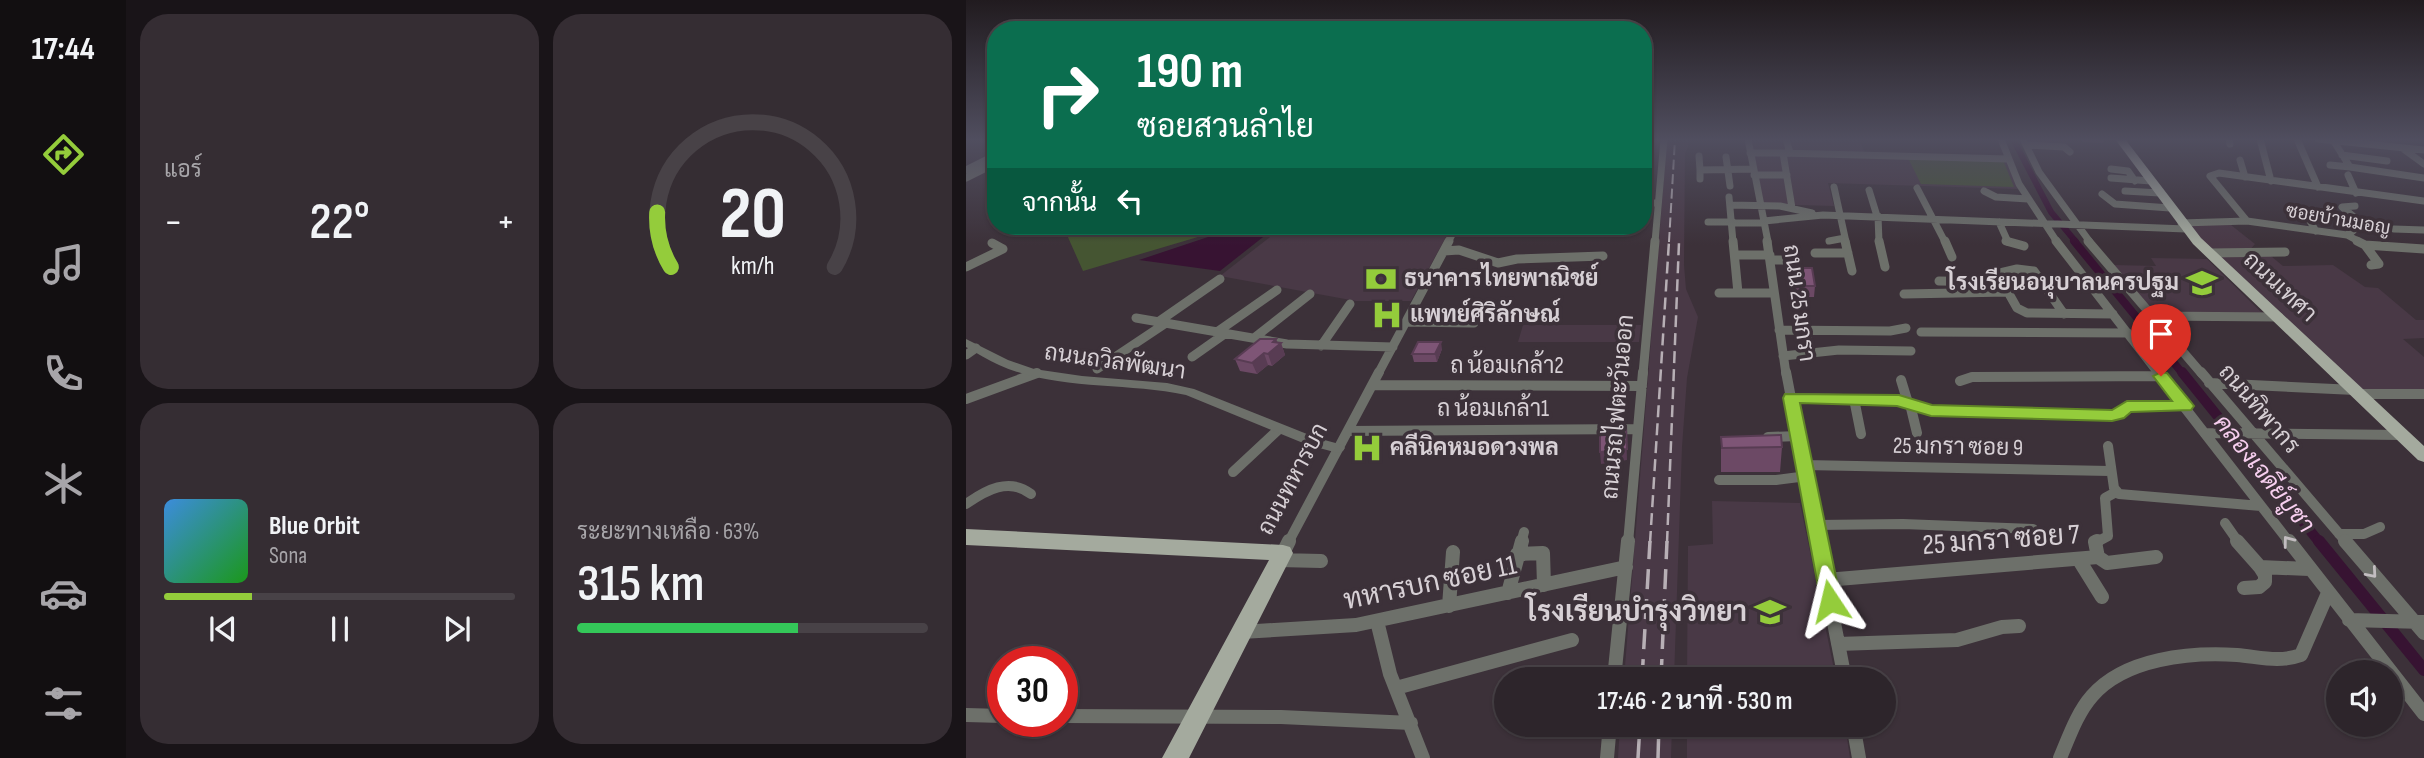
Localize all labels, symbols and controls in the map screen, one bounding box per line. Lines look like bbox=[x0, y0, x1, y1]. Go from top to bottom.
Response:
text: 17:44 bbox=[31, 30, 95, 69]
text: 190 m bbox=[1137, 43, 1243, 102]
icon: right bbox=[1022, 49, 1113, 140]
text: ซอยสวนลำไย bbox=[1137, 108, 1314, 147]
icon: directions bbox=[39, 130, 88, 179]
text: แอร์ bbox=[164, 156, 202, 184]
text: 20 bbox=[719, 172, 786, 260]
icon: left bbox=[1111, 182, 1149, 220]
text: จากนั้น bbox=[1022, 188, 1097, 219]
text: 22° bbox=[309, 191, 370, 254]
street label: ซอยบ้านมอญ bbox=[2284, 198, 2392, 241]
text: − bbox=[164, 200, 183, 245]
text: + bbox=[496, 200, 515, 245]
icon: music bbox=[39, 240, 88, 289]
street label: ถนน 25 มกรา bbox=[1777, 242, 1821, 364]
street label: ถนนเทศา bbox=[2238, 246, 2322, 328]
text: km/h bbox=[731, 251, 774, 282]
bank icon: ธนาคารไทยพาณิชย์ bbox=[1364, 262, 1398, 296]
place label: ธนาคารไทยพาณิชย์ bbox=[1404, 262, 1600, 293]
place label: โรงเรียนอนุบาลนครปฐม bbox=[1945, 266, 2179, 299]
school or university icon: โรงเรียนอนุบาลนครปฐม bbox=[2185, 266, 2219, 300]
hospital icon: แพทย์ศิริลักษณ์ bbox=[1370, 298, 1404, 332]
place label: แพทย์ศิริลักษณ์ bbox=[1410, 298, 1561, 329]
pin bbox=[2131, 304, 2191, 376]
street label: ถนนรถไฟตะวันออก bbox=[1593, 313, 1640, 501]
icon: arrive bbox=[2142, 315, 2180, 353]
street label: ถนนถวิลพัฒนา bbox=[1042, 337, 1188, 386]
icon: phone bbox=[39, 349, 88, 398]
street label: ถ น้อมเกล้า2 bbox=[1450, 350, 1564, 380]
street label: ถนนทิพากร bbox=[2212, 358, 2306, 460]
street label: ถ น้อมเกล้า1 bbox=[1437, 393, 1549, 423]
water label: คลองเจดีย์บูชา bbox=[2206, 408, 2322, 540]
street label: ถนนทหารบก bbox=[1252, 418, 1334, 540]
hospital icon: คลีนิคหมอดวงพล bbox=[1350, 431, 1384, 465]
place label: คลีนิคหมอดวงพล bbox=[1390, 432, 1559, 462]
street label: 25 มกรา ซอย 9 bbox=[1893, 432, 2023, 462]
icon: climate bbox=[39, 459, 88, 508]
text: Blue Orbit bbox=[269, 511, 360, 542]
text: ระยะทางเหลือ · 63% bbox=[577, 518, 759, 546]
street label: 25 มกรา ซอย 7 bbox=[1921, 518, 2081, 562]
one-way arrow bbox=[2284, 536, 2297, 549]
text: Sona bbox=[269, 542, 307, 570]
street label: ทหารบก ซอย 11 bbox=[1341, 549, 1520, 617]
text: 315 km bbox=[577, 553, 704, 616]
position arrow bbox=[1793, 564, 1867, 638]
one-way arrow bbox=[2364, 564, 2376, 577]
icon: car bbox=[39, 569, 88, 618]
place label: โรงเรียนบำรุงวิทยา bbox=[1524, 592, 1747, 631]
school or university icon: โรงเรียนบำรุงวิทยา bbox=[1753, 595, 1787, 629]
icon: previous bbox=[204, 610, 242, 648]
icon: pause bbox=[321, 610, 359, 648]
icon: next bbox=[438, 610, 476, 648]
speed limit sign: 30 bbox=[987, 646, 1078, 737]
map controls bbox=[2326, 660, 2403, 737]
button: sound bbox=[2326, 660, 2403, 737]
icon: filters bbox=[39, 679, 88, 728]
text: 17:46 · 2 นาที · 530 m bbox=[1597, 686, 1793, 717]

